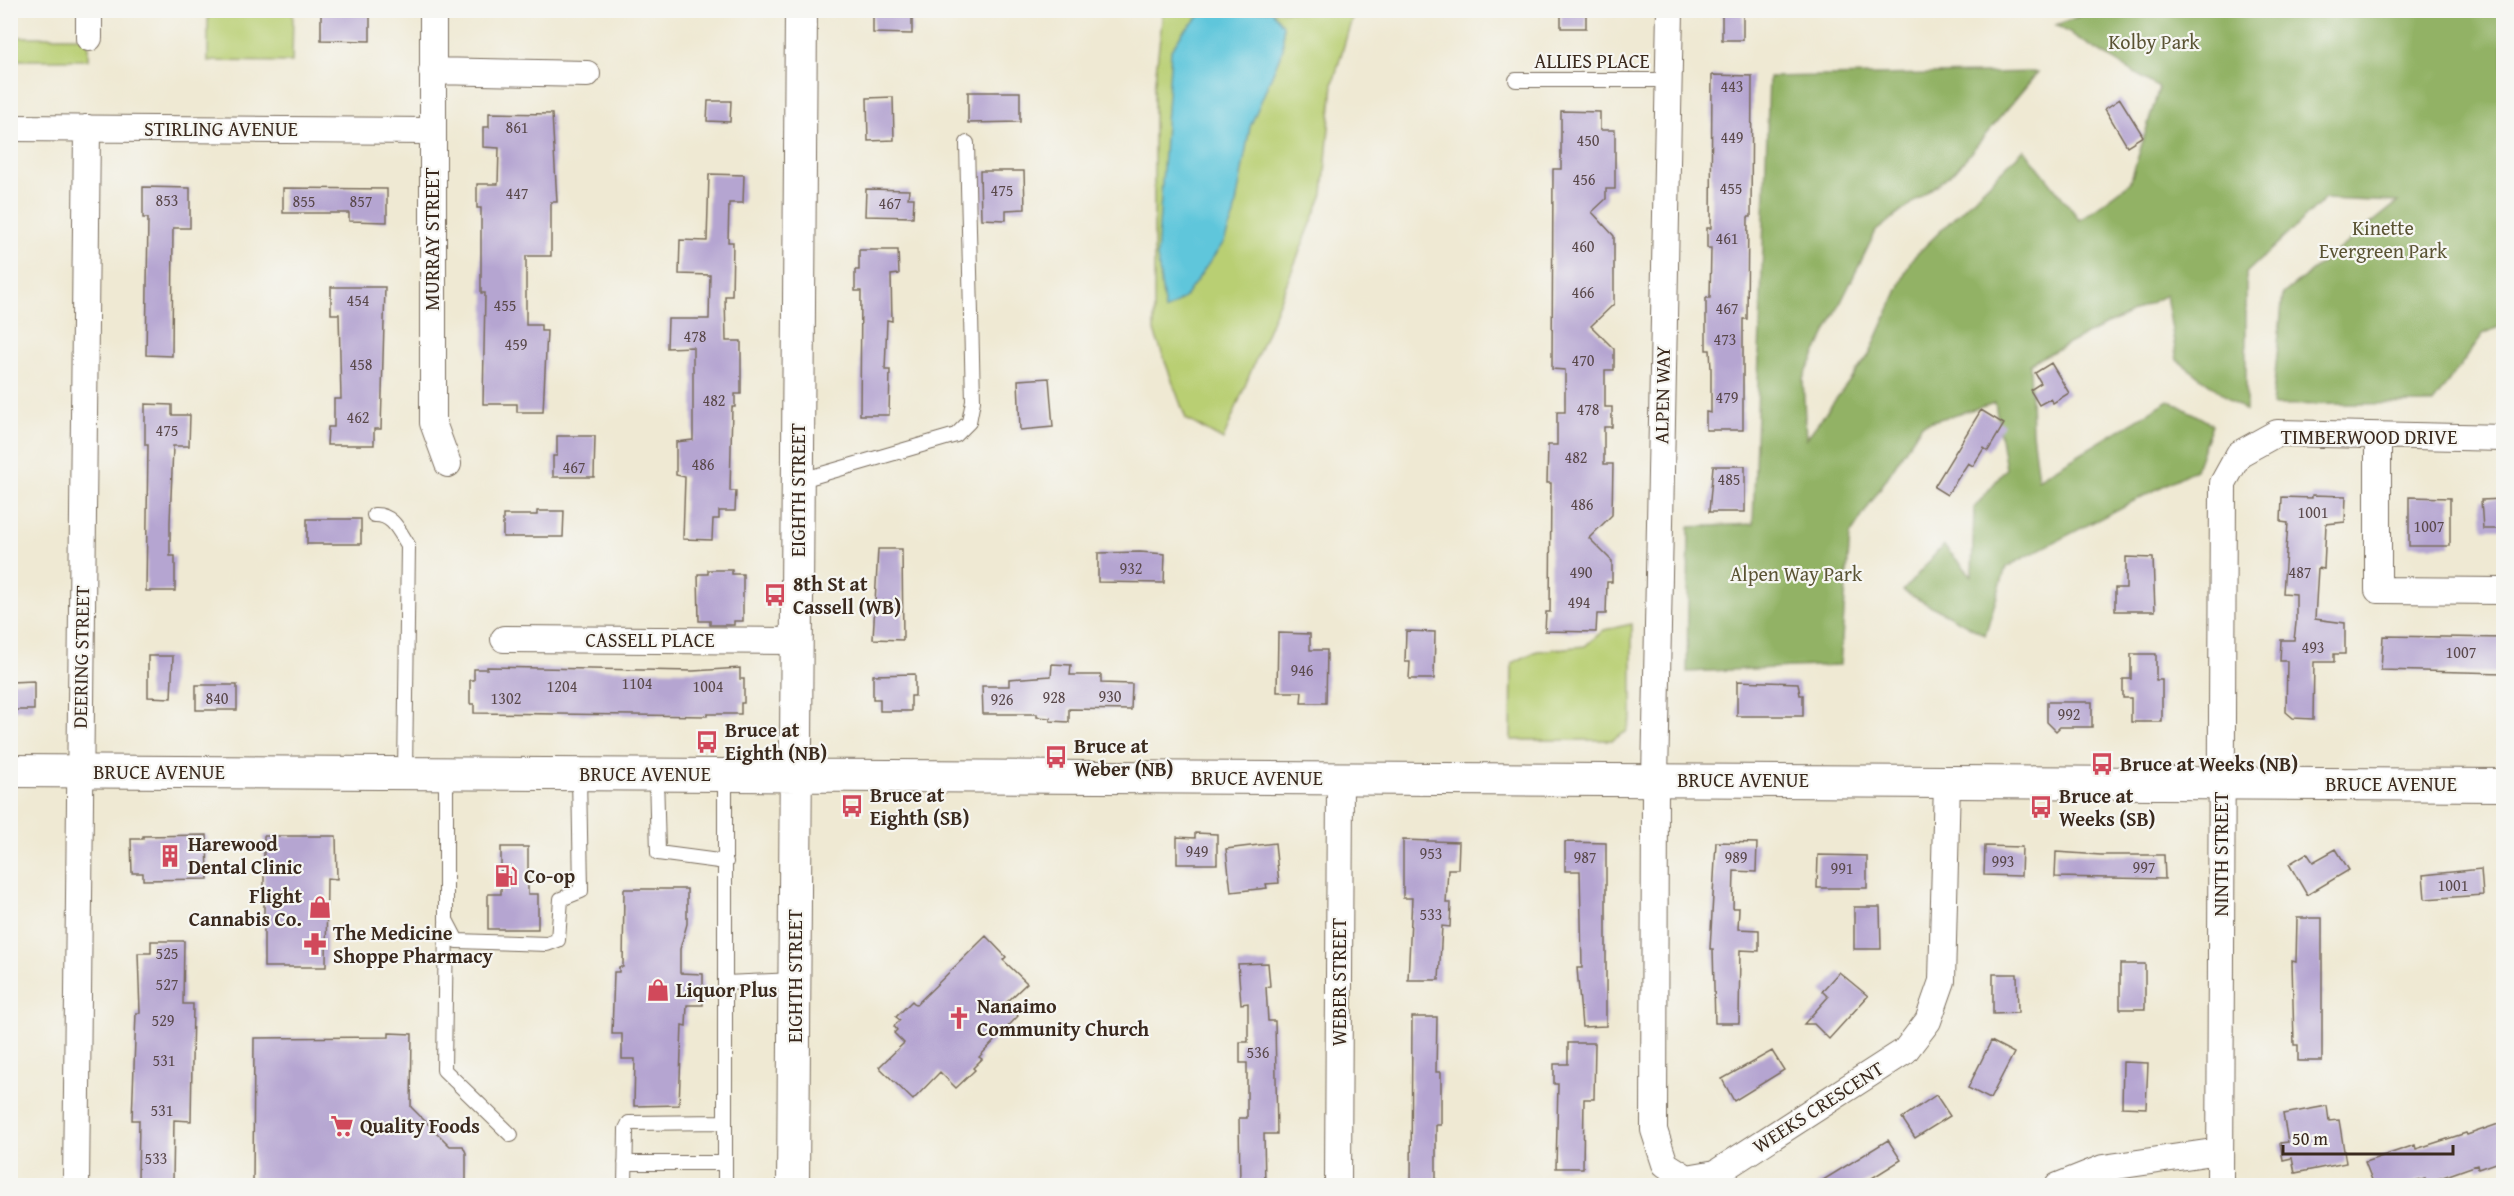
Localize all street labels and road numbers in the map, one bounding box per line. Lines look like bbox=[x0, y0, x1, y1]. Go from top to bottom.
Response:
street label: ALLIES PLACE bbox=[1534, 46, 1650, 75]
street label: STIRLING AVENUE bbox=[144, 114, 298, 143]
street label: MURRAY STREET bbox=[417, 167, 446, 311]
street label: ALPEN WAY bbox=[1646, 346, 1677, 444]
street label: TIMBERWOOD DRIVE bbox=[2281, 422, 2457, 451]
street label: EIGHTH STREET bbox=[783, 423, 812, 557]
street label: DEERING STREET bbox=[65, 585, 96, 729]
street label: CASSELL PLACE bbox=[585, 625, 715, 654]
street label: BRUCE AVENUE bbox=[93, 757, 225, 786]
street label: BRUCE AVENUE bbox=[579, 759, 711, 788]
street label: BRUCE AVENUE bbox=[1191, 763, 1323, 792]
street label: BRUCE AVENUE bbox=[1677, 765, 1809, 794]
street label: BRUCE AVENUE bbox=[2325, 769, 2457, 798]
street label: NINTH STREET bbox=[2206, 791, 2235, 917]
street label: EIGHTH STREET bbox=[780, 909, 809, 1043]
street label: WEBER STREET bbox=[1324, 918, 1353, 1046]
street label: WEEKS CRESCENT bbox=[1747, 1053, 1889, 1160]

